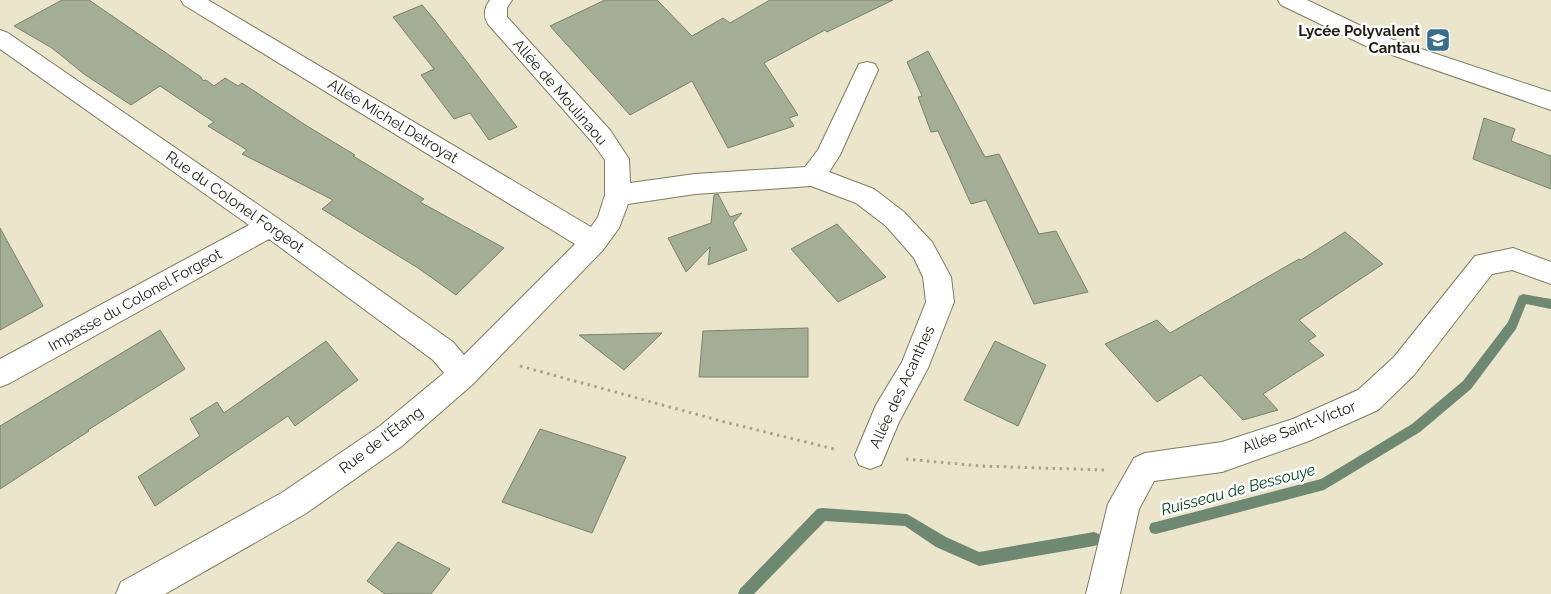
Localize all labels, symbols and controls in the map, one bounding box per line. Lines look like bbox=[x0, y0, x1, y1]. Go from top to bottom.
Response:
place label: Lycée Polyvalent Cantau bbox=[1298, 22, 1420, 57]
school or university icon: Lycée Polyvalent Cantau bbox=[1425, 27, 1451, 53]
street label: Allée de Moulinaou bbox=[509, 35, 611, 149]
street label: Allée Michel Detroyat bbox=[325, 75, 461, 167]
street label: Rue du Colonel Forgeot bbox=[162, 147, 308, 257]
street label: Impasse du Colonel Forgeot bbox=[45, 245, 225, 355]
street label: Allée des Acanthes bbox=[866, 323, 938, 451]
street label: Allée Saint-Victor bbox=[1240, 397, 1359, 457]
street label: Rue de l'Étang bbox=[336, 403, 426, 477]
water label: Ruisseau de Bessouye bbox=[1159, 460, 1318, 519]

